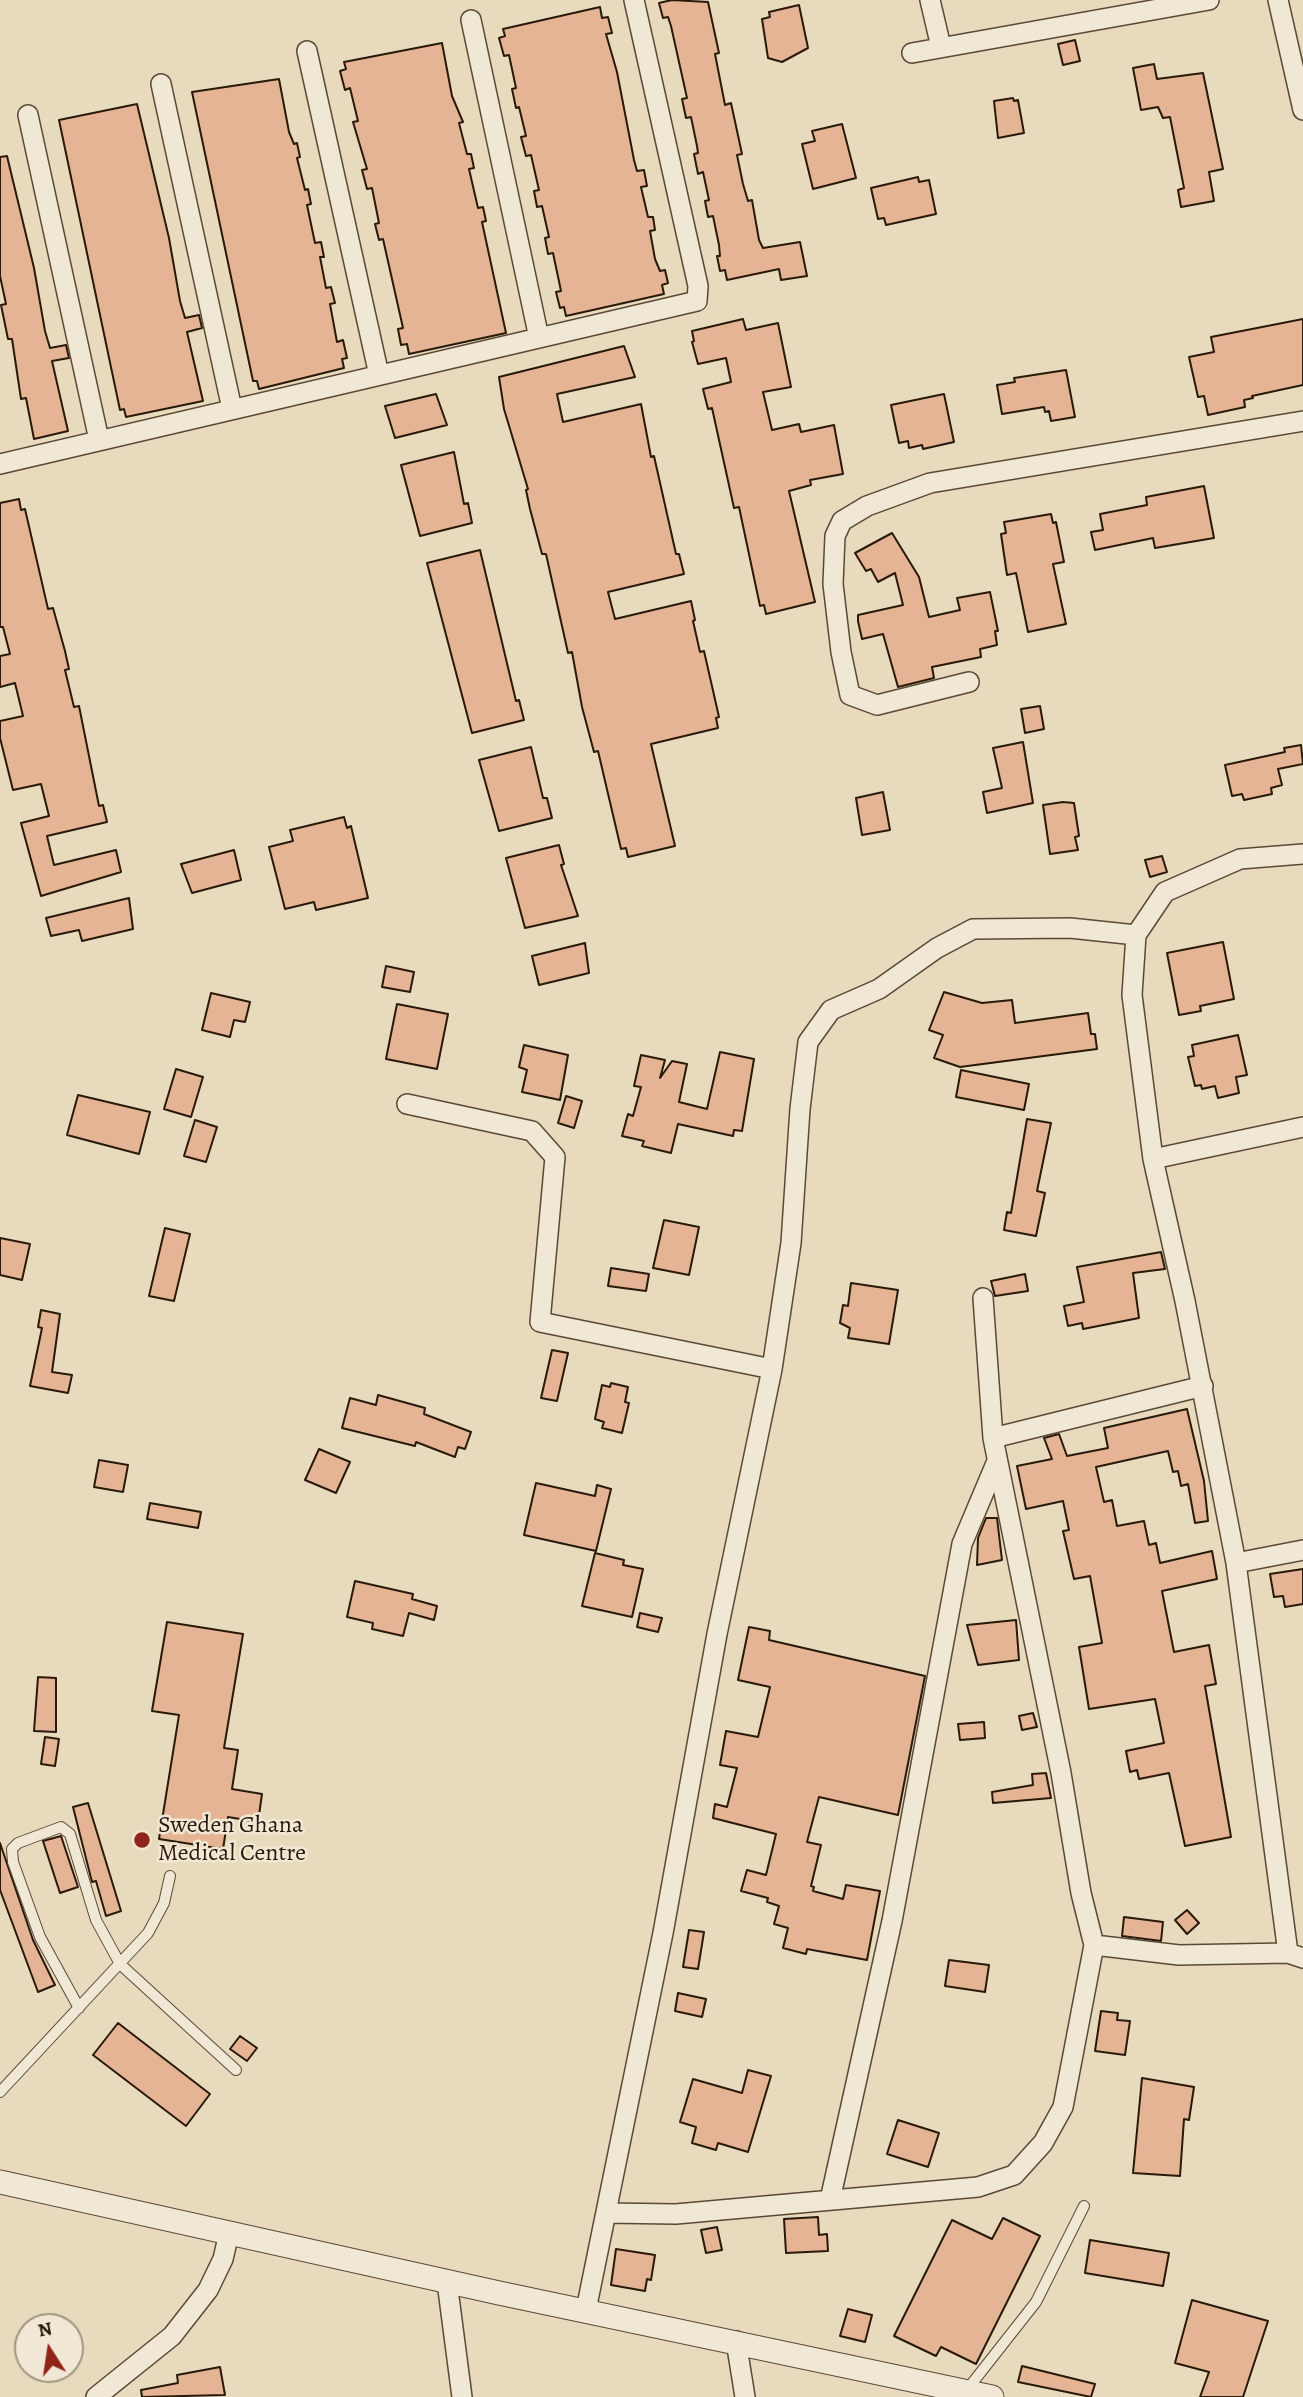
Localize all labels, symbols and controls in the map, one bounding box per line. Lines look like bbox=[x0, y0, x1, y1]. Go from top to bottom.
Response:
place label: Sweden Ghana Medical Centre bbox=[158, 1812, 306, 1868]
marker: Sweden Ghana Medical Centre bbox=[132, 1830, 152, 1850]
north arrow bbox=[14, 2313, 84, 2383]
text: N bbox=[36, 2315, 55, 2344]

